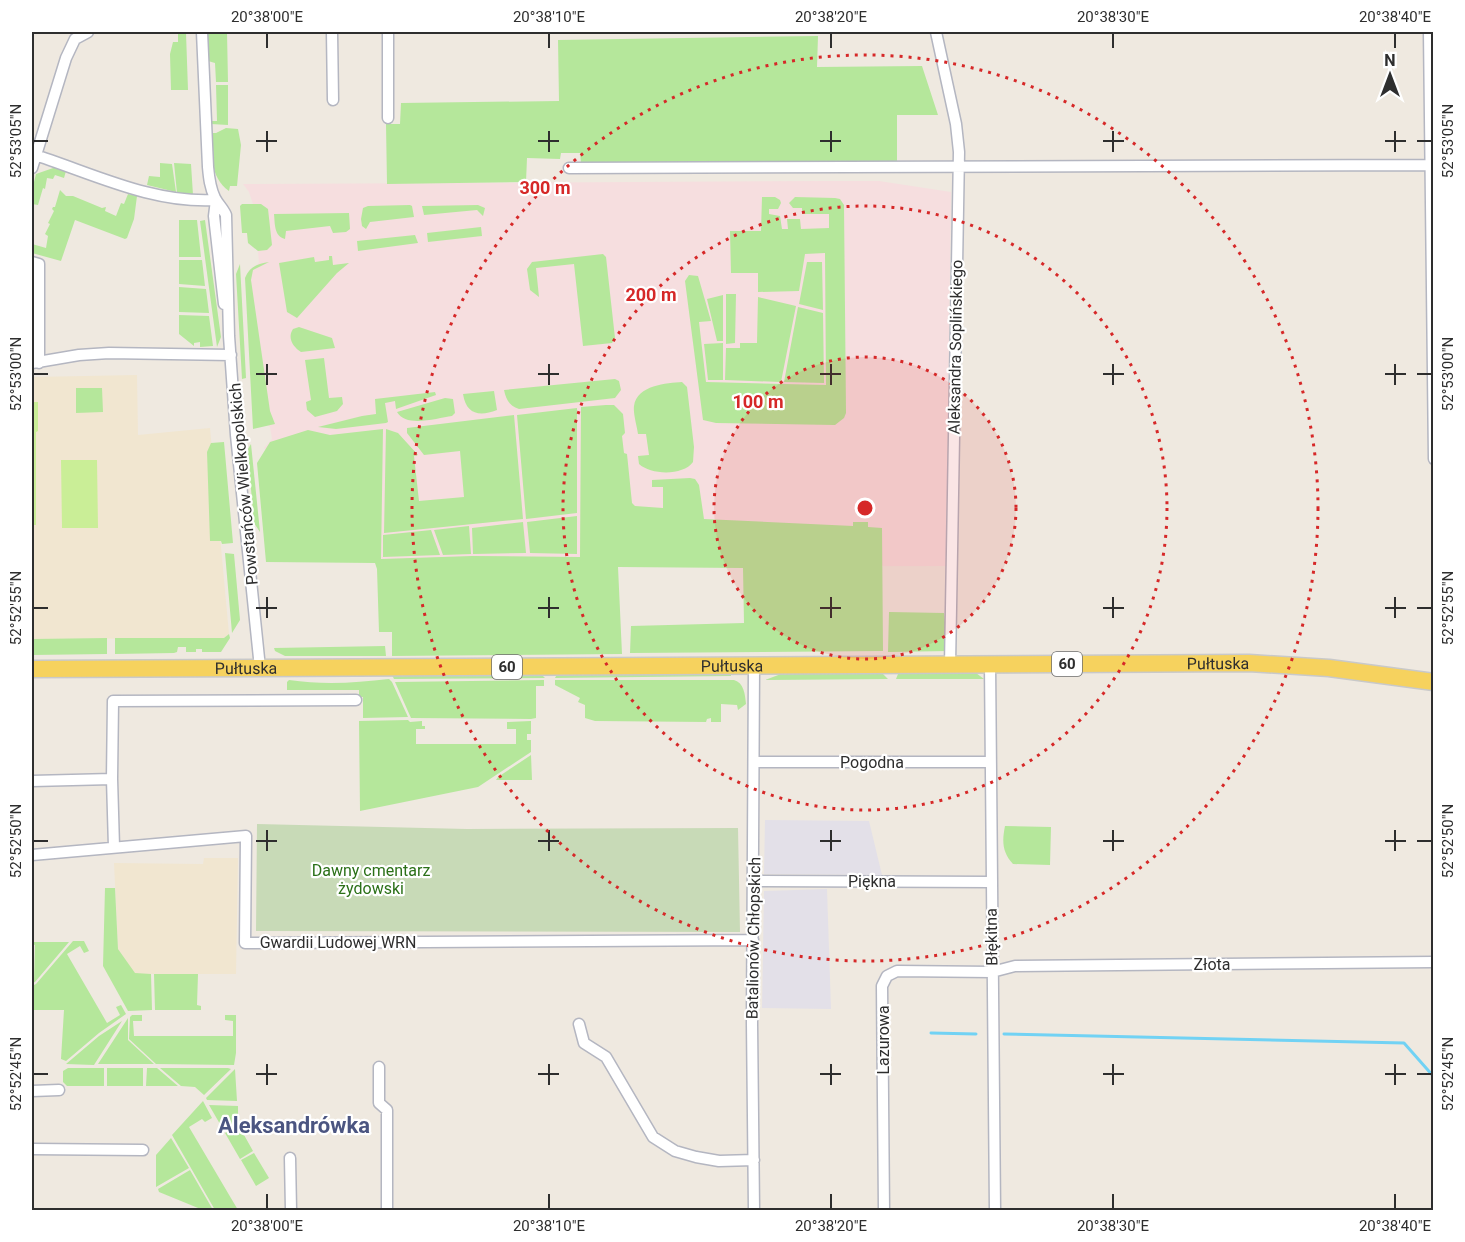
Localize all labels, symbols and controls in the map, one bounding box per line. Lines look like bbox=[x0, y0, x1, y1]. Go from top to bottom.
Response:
text: 20°38'00"E bbox=[231, 8, 304, 26]
text: 20°38'10"E bbox=[513, 8, 586, 26]
text: 20°38'20"E bbox=[795, 8, 868, 26]
text: 20°38'30"E bbox=[1077, 8, 1150, 26]
text: 20°38'40"E bbox=[1359, 8, 1432, 26]
north arrow bbox=[1360, 45, 1420, 105]
text: N bbox=[1384, 51, 1396, 70]
text: 52°53'05"N bbox=[7, 104, 25, 178]
text: 52°53'05"N bbox=[1439, 104, 1457, 178]
text: 300 m bbox=[519, 177, 571, 198]
street label: Aleksandra Soplińskiego bbox=[944, 260, 967, 434]
text: 200 m bbox=[625, 284, 677, 305]
text: 52°53'00"N bbox=[7, 337, 25, 411]
text: 52°53'00"N bbox=[1439, 337, 1457, 411]
street label: Powstańców Wielkopolskich bbox=[225, 382, 262, 586]
text: 100 m bbox=[732, 391, 784, 412]
centre of rings bbox=[855, 498, 875, 518]
text: 52°52'55"N bbox=[7, 571, 25, 645]
text: 52°52'55"N bbox=[1439, 571, 1457, 645]
road number: 60 bbox=[1052, 652, 1082, 676]
street label: Pułtuska bbox=[1187, 654, 1249, 673]
road number: 60 bbox=[492, 655, 522, 679]
street label: Pułtuska bbox=[701, 656, 763, 676]
street label: Pułtuska bbox=[215, 659, 277, 678]
street label: Pogodna bbox=[840, 753, 904, 772]
text: 52°52'50"N bbox=[7, 804, 25, 878]
text: 52°52'50"N bbox=[1439, 804, 1457, 878]
street label: Batalionów Chłopskich bbox=[743, 857, 764, 1019]
park label: Dawny cmentarz żydowski bbox=[312, 861, 430, 898]
street label: Piękna bbox=[848, 872, 896, 891]
street label: Błękitna bbox=[981, 908, 1002, 966]
street label: Gwardii Ludowej WRN bbox=[260, 933, 416, 952]
street label: Złota bbox=[1194, 955, 1230, 974]
street label: Lazurowa bbox=[874, 1005, 893, 1075]
text: 52°52'45"N bbox=[7, 1037, 25, 1111]
text: 52°52'45"N bbox=[1439, 1037, 1457, 1111]
district label: Aleksandrówka bbox=[218, 1113, 370, 1138]
text: 20°38'00"E bbox=[231, 1217, 304, 1235]
text: 20°38'10"E bbox=[513, 1217, 586, 1235]
text: 20°38'20"E bbox=[795, 1217, 868, 1235]
text: 20°38'30"E bbox=[1077, 1217, 1150, 1235]
text: 20°38'40"E bbox=[1359, 1217, 1432, 1235]

